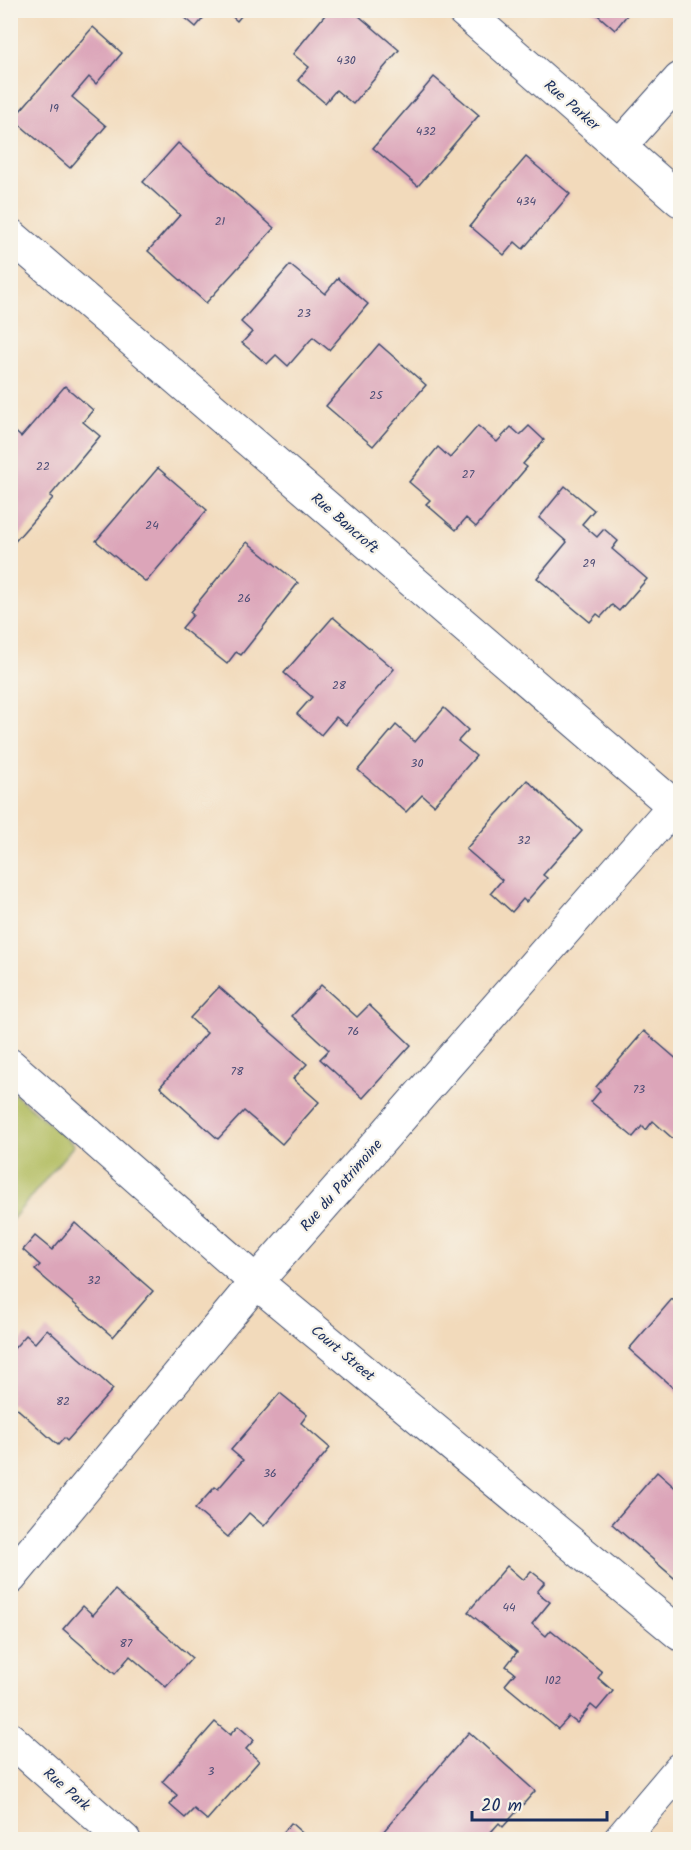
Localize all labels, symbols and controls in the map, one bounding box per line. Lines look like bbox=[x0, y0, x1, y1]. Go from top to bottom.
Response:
house number: 430 bbox=[336, 51, 356, 70]
street label: Rue Parker bbox=[538, 75, 606, 138]
house number: 19 bbox=[49, 99, 59, 118]
house number: 432 bbox=[416, 122, 436, 141]
house number: 434 bbox=[516, 192, 536, 211]
house number: 21 bbox=[215, 212, 226, 231]
house number: 23 bbox=[297, 304, 311, 323]
house number: 25 bbox=[369, 386, 384, 405]
house number: 22 bbox=[36, 457, 50, 476]
house number: 27 bbox=[462, 465, 475, 484]
street label: Rue Bancroft bbox=[305, 487, 384, 560]
house number: 24 bbox=[145, 516, 159, 535]
house number: 29 bbox=[583, 554, 596, 573]
house number: 26 bbox=[237, 589, 251, 608]
house number: 28 bbox=[332, 676, 347, 695]
house number: 30 bbox=[411, 754, 423, 773]
house number: 32 bbox=[517, 831, 531, 850]
house number: 76 bbox=[347, 1022, 359, 1041]
house number: 78 bbox=[231, 1062, 244, 1081]
house number: 73 bbox=[633, 1080, 645, 1099]
street label: Rue du Patrimoine bbox=[295, 1134, 389, 1237]
house number: 32 bbox=[87, 1271, 101, 1290]
street label: Court Street bbox=[305, 1320, 380, 1388]
house number: 82 bbox=[56, 1392, 70, 1411]
house number: 36 bbox=[263, 1464, 277, 1483]
house number: 44 bbox=[502, 1598, 516, 1617]
house number: 87 bbox=[120, 1634, 133, 1653]
house number: 102 bbox=[545, 1671, 561, 1690]
street label: Rue Park bbox=[37, 1762, 96, 1818]
house number: 3 bbox=[208, 1762, 215, 1781]
scale bar bbox=[472, 1784, 607, 1822]
text: 20 m bbox=[481, 1792, 522, 1821]

